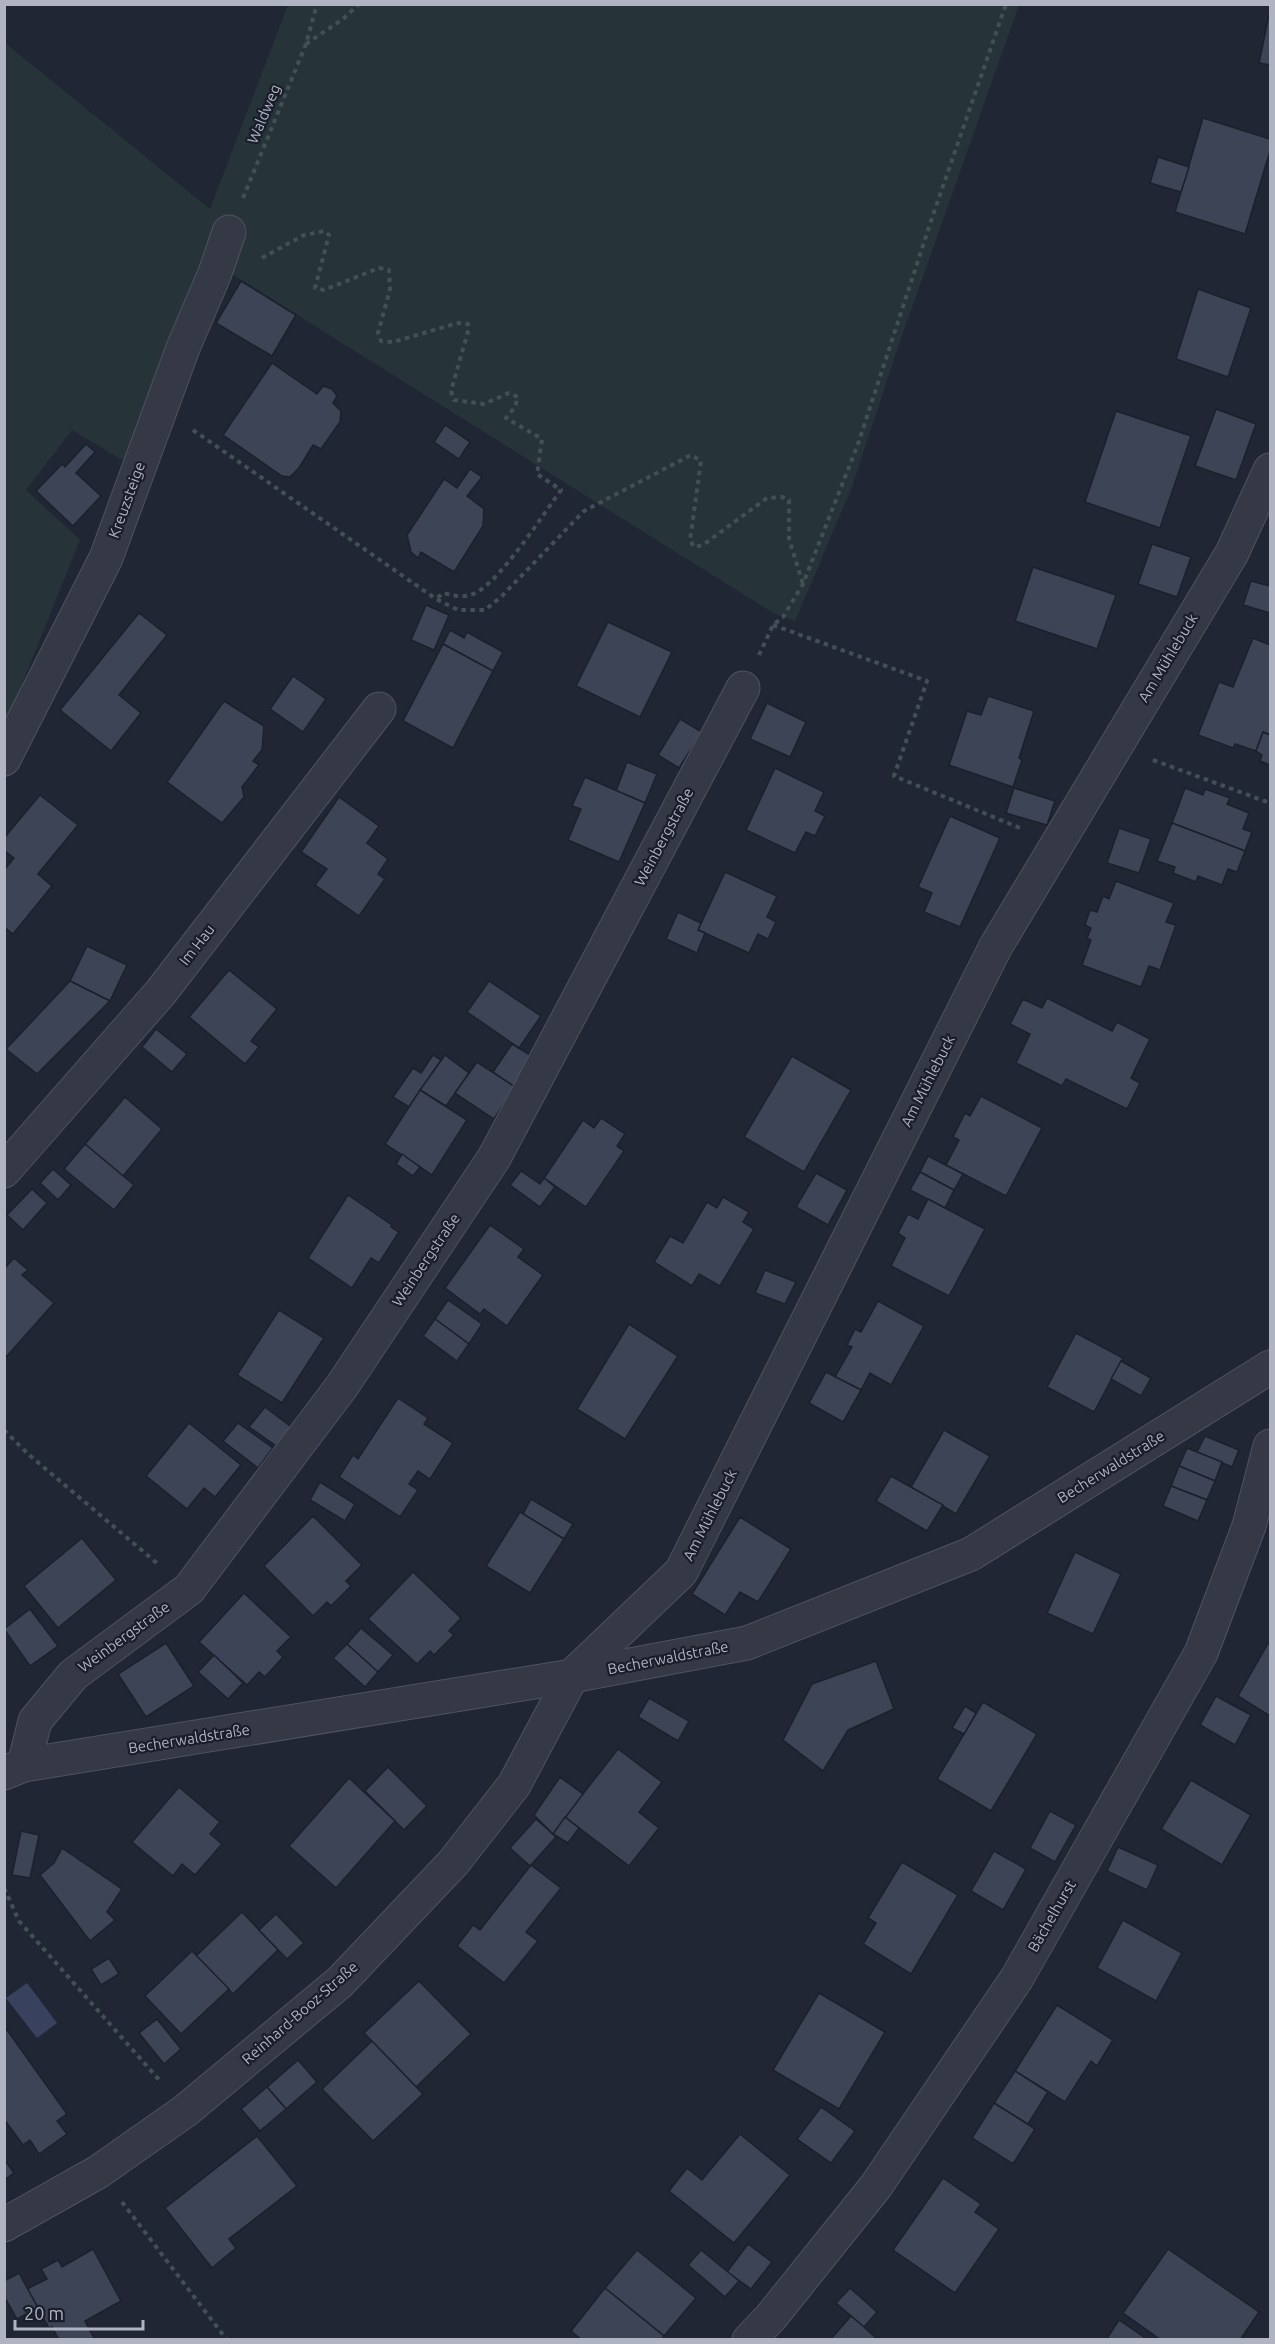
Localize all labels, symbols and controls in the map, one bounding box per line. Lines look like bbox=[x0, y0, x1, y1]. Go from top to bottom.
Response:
street label: Waldweg bbox=[243, 82, 284, 146]
street label: Kreuzsteige bbox=[105, 459, 148, 540]
street label: Am Mühlebuck bbox=[1134, 610, 1201, 705]
street label: Weinbergstraße bbox=[631, 785, 697, 889]
street label: Im Hau bbox=[175, 921, 218, 968]
street label: Am Mühlebuck bbox=[897, 1032, 958, 1129]
street label: Weinbergstraße bbox=[388, 1210, 463, 1309]
street label: Becherwaldstraße bbox=[1054, 1427, 1167, 1506]
street label: Am Mühlebuck bbox=[679, 1466, 740, 1563]
street label: Weinbergstraße bbox=[75, 1598, 173, 1675]
street label: Becherwaldstraße bbox=[606, 1637, 730, 1678]
street label: Becherwaldstraße bbox=[127, 1721, 251, 1757]
street label: Bächelhurst bbox=[1024, 1877, 1079, 1955]
street label: Reinhard-Booz-Straße bbox=[238, 1958, 361, 2067]
scale bar bbox=[15, 2293, 142, 2331]
text: 20 m bbox=[24, 2303, 64, 2323]

